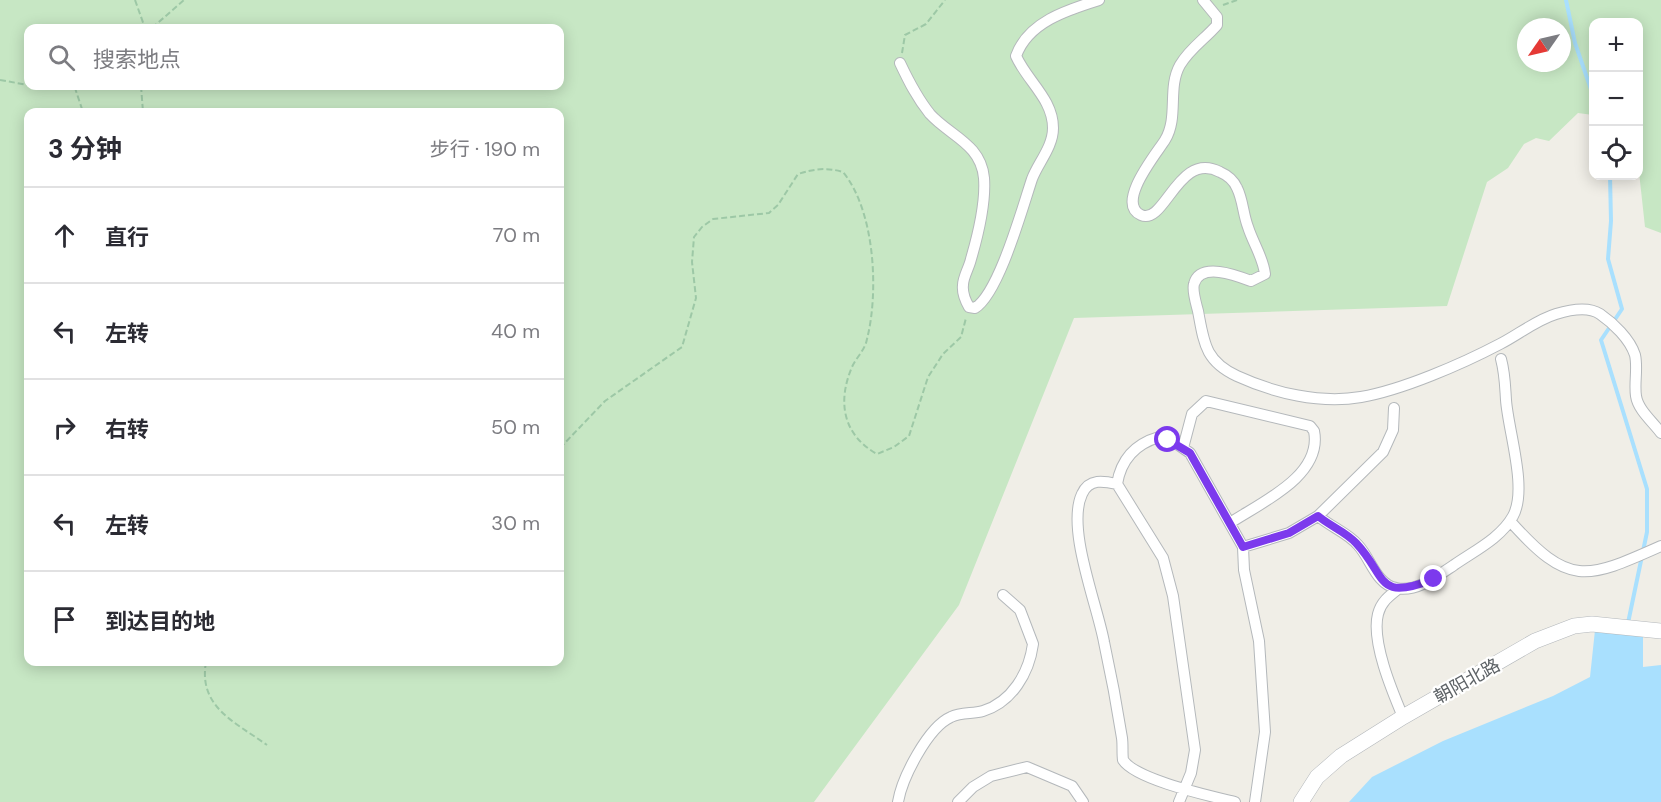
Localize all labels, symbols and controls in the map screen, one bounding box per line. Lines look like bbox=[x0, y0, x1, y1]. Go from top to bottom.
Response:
north arrow bbox=[1517, 18, 1571, 72]
map controls bbox=[1589, 18, 1643, 180]
button: + bbox=[1589, 18, 1643, 72]
search box bbox=[24, 24, 564, 90]
icon: search bbox=[45, 41, 78, 74]
text: 搜索地点 bbox=[93, 45, 181, 74]
button: − bbox=[1589, 72, 1643, 126]
button: locate bbox=[1589, 126, 1643, 180]
text: 3 分钟 bbox=[48, 132, 122, 166]
text: 步行 · 190 m bbox=[430, 136, 540, 162]
icon: ahead bbox=[48, 219, 81, 252]
text: 70 m bbox=[493, 222, 540, 248]
text: 直行 bbox=[105, 223, 149, 252]
icon: left bbox=[48, 315, 81, 348]
text: 40 m bbox=[491, 318, 540, 344]
text: 左转 bbox=[105, 319, 149, 348]
icon: right bbox=[48, 411, 81, 444]
text: 50 m bbox=[491, 414, 540, 440]
text: 右转 bbox=[105, 415, 149, 444]
route start bbox=[1154, 426, 1180, 452]
icon: left bbox=[48, 507, 81, 540]
text: 30 m bbox=[491, 510, 540, 536]
text: 左转 bbox=[105, 511, 149, 540]
route end bbox=[1420, 565, 1446, 591]
icon: arrive bbox=[48, 603, 81, 636]
text: 到达目的地 bbox=[105, 607, 215, 636]
street label: 朝阳北路 bbox=[1430, 653, 1504, 709]

